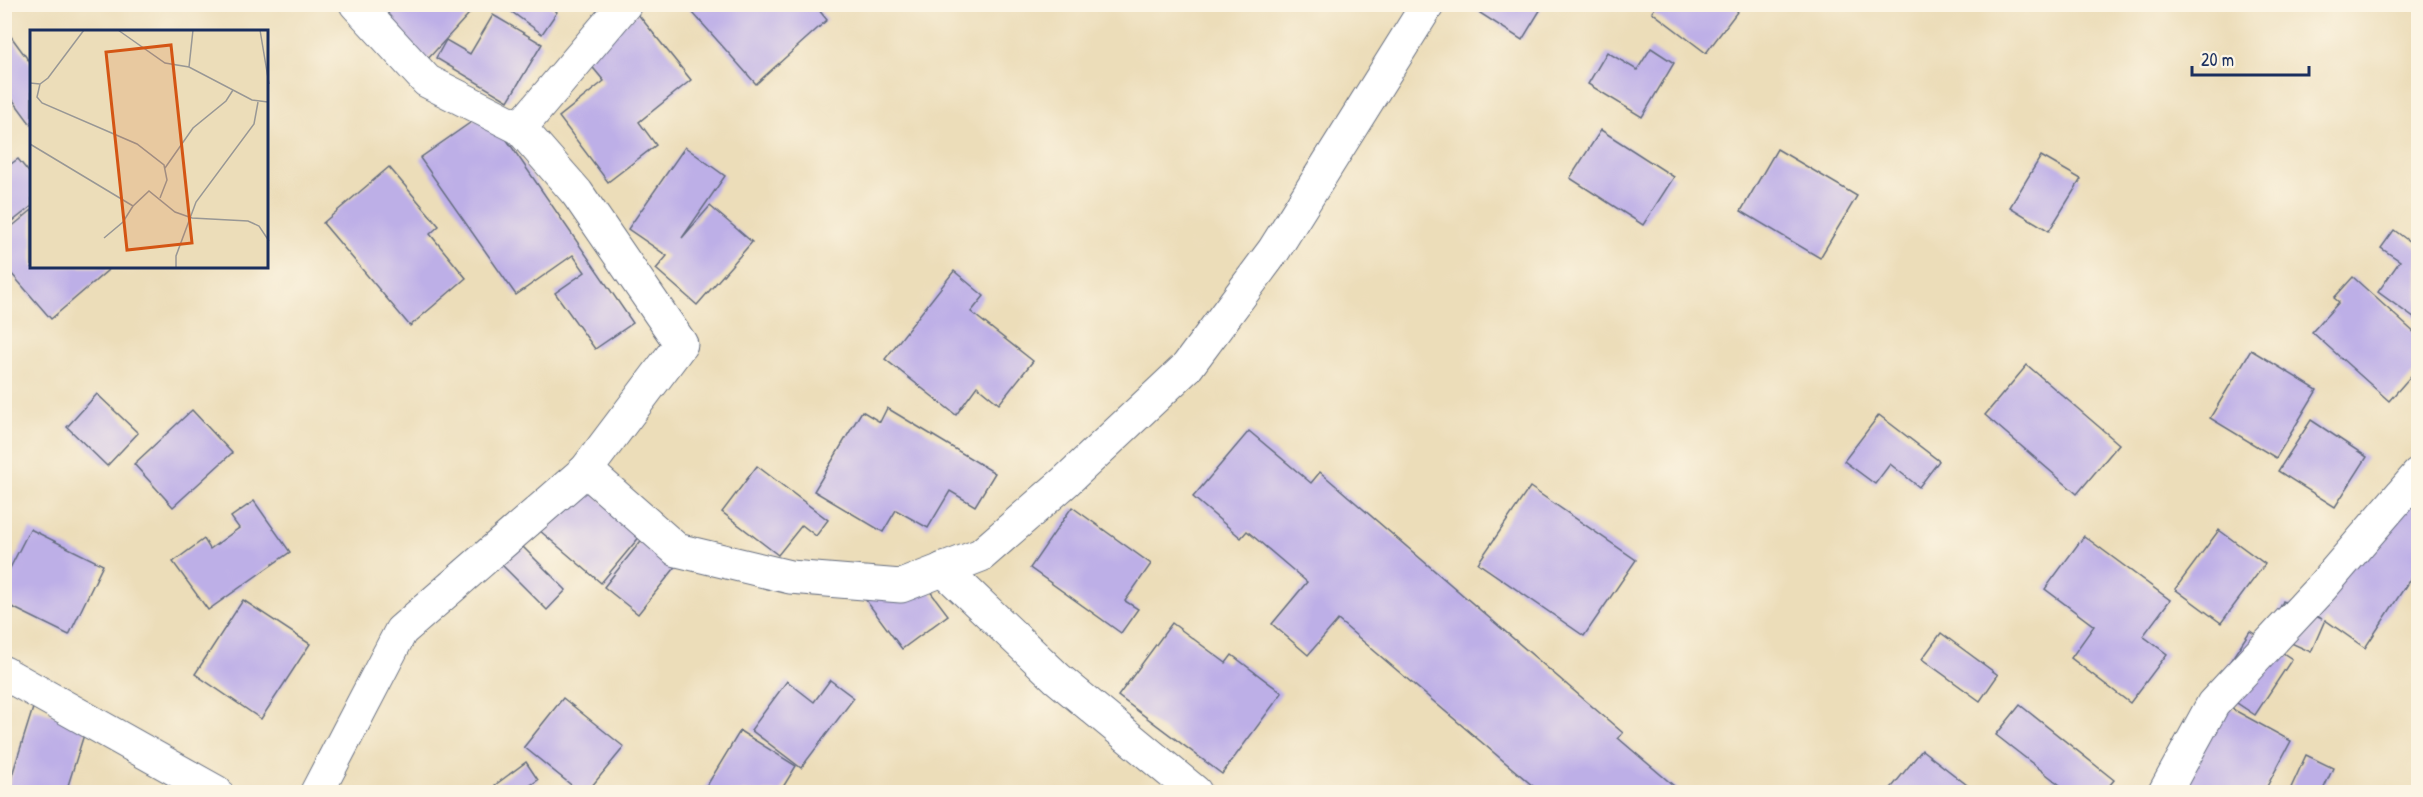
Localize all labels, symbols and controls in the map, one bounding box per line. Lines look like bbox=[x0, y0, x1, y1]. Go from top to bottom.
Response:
inset map bbox=[30, 30, 268, 268]
scale bar bbox=[2192, 39, 2309, 77]
text: 20 m bbox=[2201, 47, 2234, 72]

